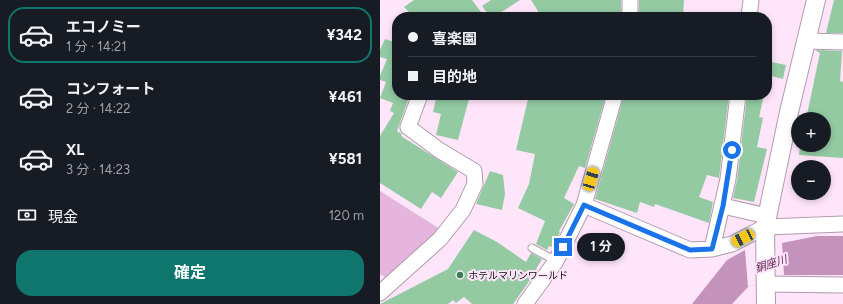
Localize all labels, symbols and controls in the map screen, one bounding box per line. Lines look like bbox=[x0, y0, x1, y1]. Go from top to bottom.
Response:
icon: car bbox=[18, 17, 54, 53]
text: エコノミー bbox=[66, 18, 141, 36]
text: ¥342 bbox=[327, 26, 362, 44]
text: 喜楽園 bbox=[432, 30, 477, 48]
text: 1 分 · 14:21 bbox=[66, 39, 127, 54]
text: 目的地 bbox=[432, 68, 477, 86]
icon: car bbox=[18, 79, 54, 115]
text: コンフォート bbox=[66, 80, 156, 98]
text: ¥461 bbox=[329, 88, 362, 106]
text: 2 分 · 14:22 bbox=[66, 101, 130, 116]
map controls bbox=[791, 112, 831, 200]
button: + bbox=[791, 112, 831, 152]
icon: car bbox=[18, 141, 54, 177]
text: XL bbox=[66, 141, 84, 159]
route start bbox=[723, 141, 741, 159]
text: ¥581 bbox=[329, 150, 362, 168]
button: − bbox=[791, 160, 831, 200]
text: 3 分 · 14:23 bbox=[66, 162, 130, 177]
car bbox=[582, 166, 600, 192]
icon: cash bbox=[16, 204, 38, 226]
text: 現金 bbox=[48, 208, 78, 226]
text: 120 m bbox=[329, 208, 364, 223]
car bbox=[730, 227, 756, 249]
callout: 1 分 bbox=[577, 233, 625, 261]
route end bbox=[554, 238, 572, 256]
text: 1 分 bbox=[590, 239, 612, 254]
button: 確定 bbox=[16, 250, 364, 296]
water label: 銅座川 bbox=[753, 252, 790, 275]
place label: ホテルマリンワールド bbox=[468, 269, 568, 282]
marker: ホテルマリンワールド bbox=[455, 270, 465, 280]

